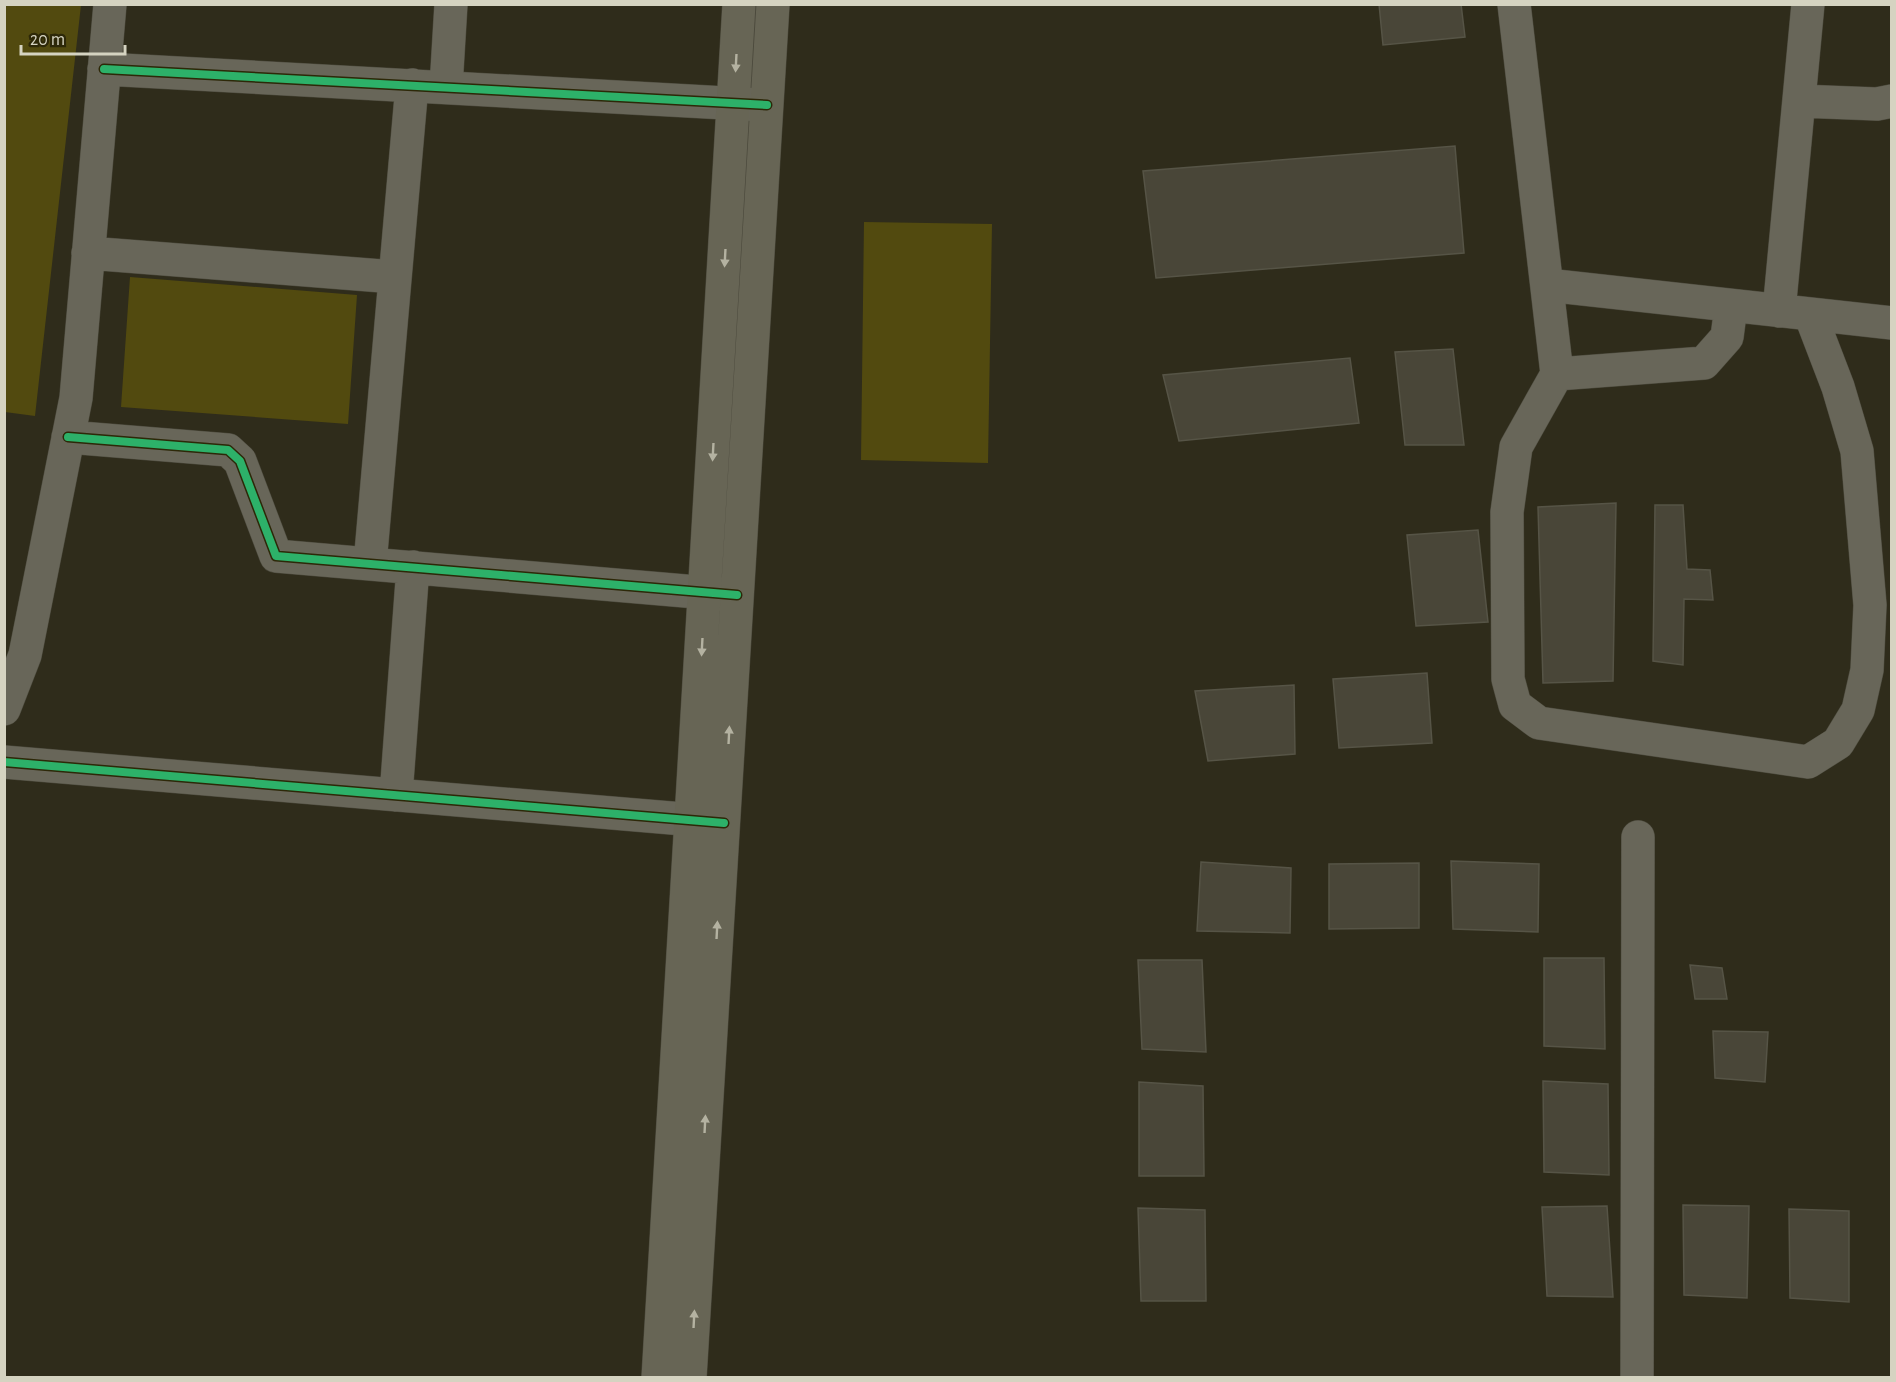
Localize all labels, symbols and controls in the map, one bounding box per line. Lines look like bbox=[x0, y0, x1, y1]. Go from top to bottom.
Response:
scale bar bbox=[21, 18, 124, 56]
text: 20 m bbox=[30, 31, 65, 49]
one-way arrow bbox=[731, 53, 741, 72]
one-way arrow bbox=[720, 248, 729, 267]
one-way arrow bbox=[709, 443, 718, 462]
one-way arrow bbox=[697, 637, 706, 656]
one-way arrow bbox=[724, 726, 734, 745]
one-way arrow bbox=[713, 920, 722, 939]
one-way arrow bbox=[701, 1115, 710, 1134]
one-way arrow bbox=[689, 1310, 698, 1329]

